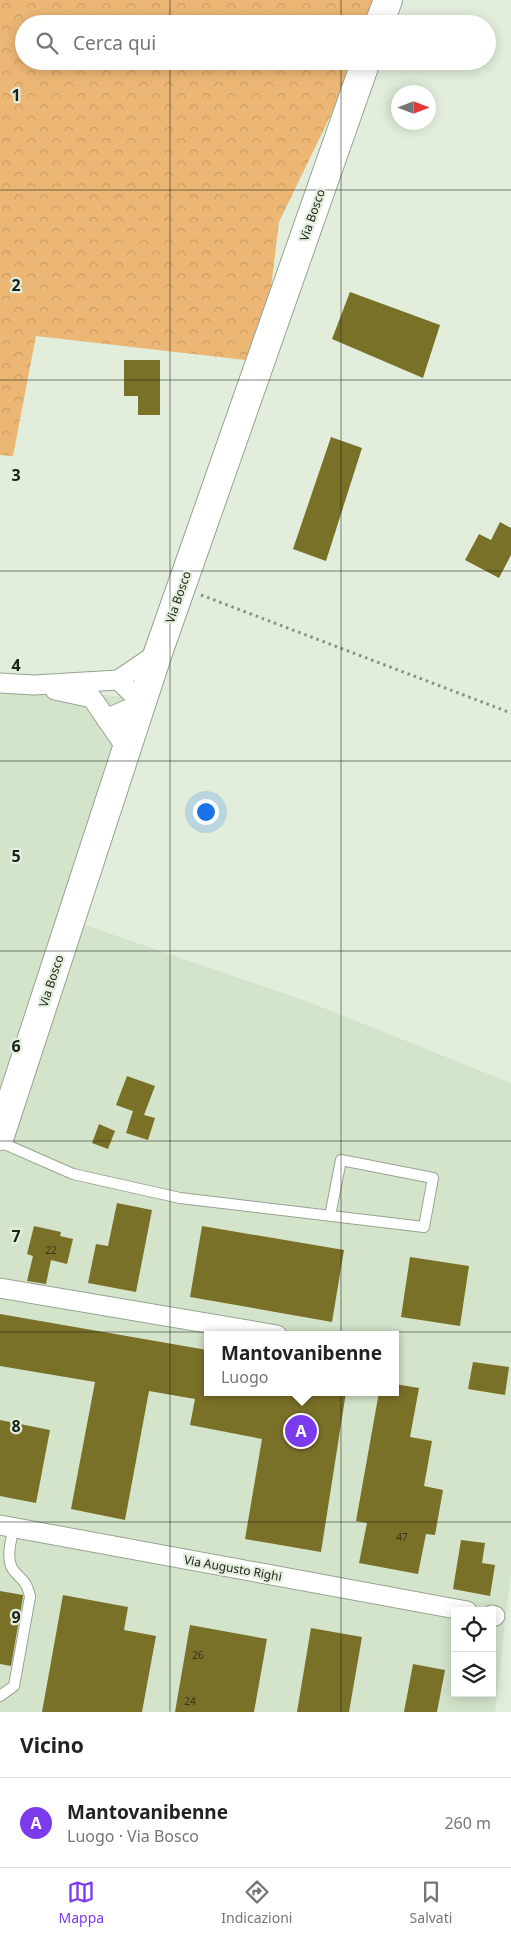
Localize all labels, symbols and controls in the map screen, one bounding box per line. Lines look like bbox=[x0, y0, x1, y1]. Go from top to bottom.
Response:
search box bbox=[15, 15, 496, 70]
icon: search bbox=[33, 29, 61, 57]
text: Cerca qui bbox=[73, 30, 156, 56]
text: 1 bbox=[11, 84, 21, 106]
north arrow bbox=[391, 85, 436, 130]
street label: Via Bosco bbox=[295, 187, 329, 243]
text: 2 bbox=[11, 274, 21, 296]
text: 3 bbox=[11, 464, 21, 486]
street label: Via Bosco bbox=[161, 569, 195, 625]
text: 4 bbox=[11, 654, 21, 676]
your location bbox=[193, 799, 219, 825]
text: 5 bbox=[11, 845, 21, 867]
street label: Via Bosco bbox=[35, 953, 67, 1009]
text: 6 bbox=[11, 1035, 21, 1057]
text: 7 bbox=[11, 1225, 21, 1247]
house number: 22 bbox=[45, 1243, 57, 1257]
popup bbox=[204, 1331, 399, 1396]
text: Mantovanibenne bbox=[221, 1340, 382, 1366]
text: Luogo bbox=[221, 1366, 268, 1388]
pin: A bbox=[285, 1412, 317, 1450]
text: 8 bbox=[11, 1415, 21, 1437]
house number: 47 bbox=[396, 1530, 408, 1544]
street label: Via Augusto Righi bbox=[183, 1551, 283, 1585]
text: 9 bbox=[11, 1606, 21, 1628]
map controls bbox=[451, 1607, 496, 1697]
button: locate bbox=[451, 1607, 496, 1652]
house number: 26 bbox=[192, 1648, 204, 1662]
button: layers bbox=[451, 1652, 496, 1697]
house number: 24 bbox=[184, 1694, 196, 1708]
text: Vicino bbox=[20, 1731, 84, 1759]
text: Mantovanibenne bbox=[67, 1799, 228, 1825]
text: A bbox=[30, 1812, 42, 1834]
text: 260 m bbox=[444, 1812, 491, 1834]
text: Luogo · Via Bosco bbox=[67, 1825, 199, 1847]
tab: Mappa bbox=[59, 1878, 104, 1927]
tab: Indicazioni bbox=[221, 1878, 292, 1927]
tab: Salvati bbox=[410, 1878, 452, 1927]

